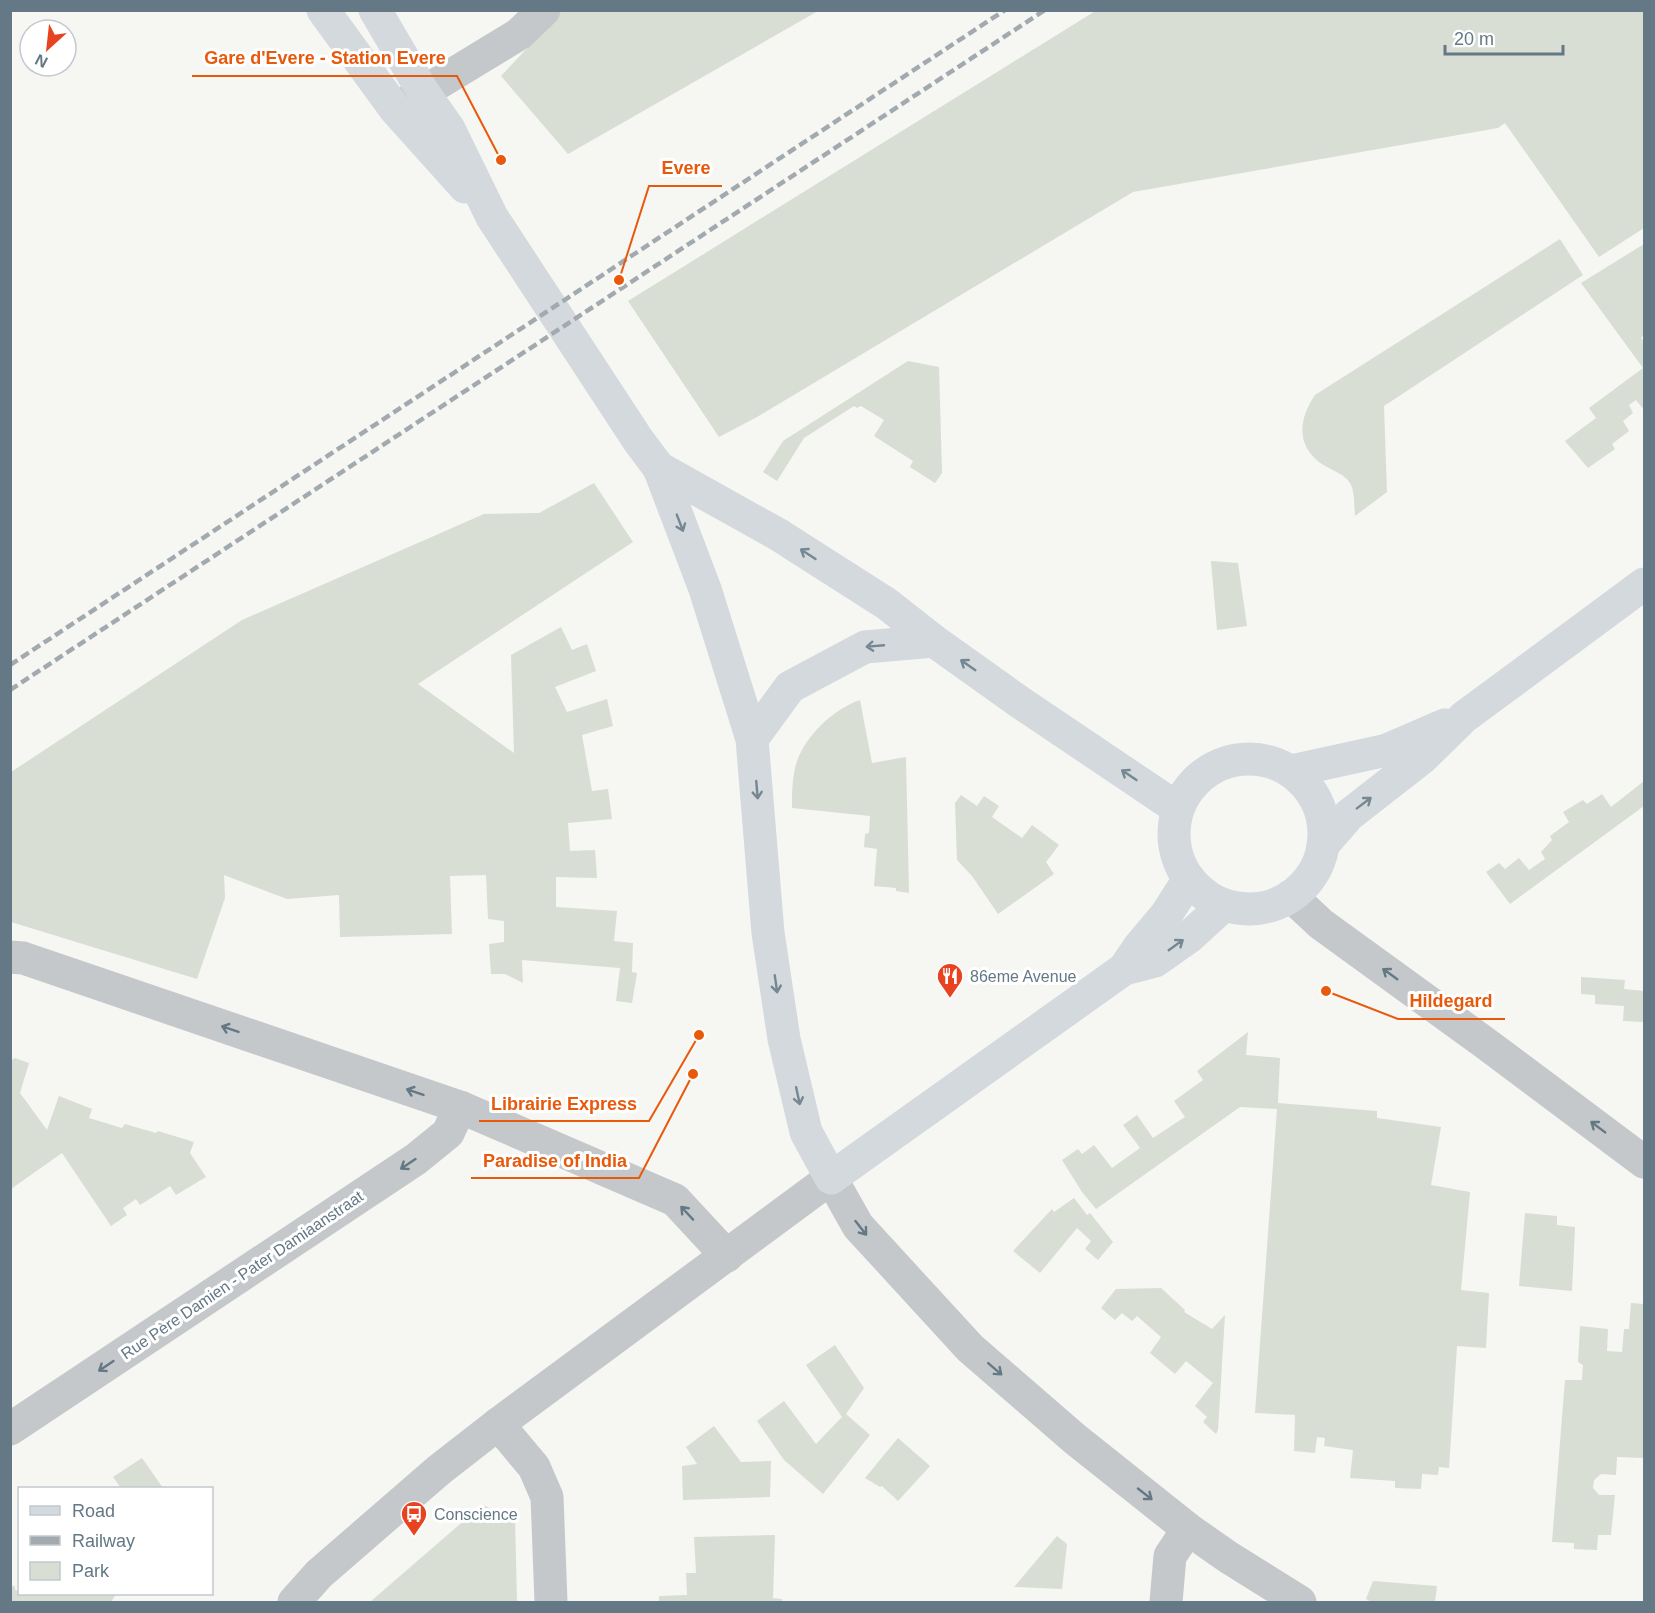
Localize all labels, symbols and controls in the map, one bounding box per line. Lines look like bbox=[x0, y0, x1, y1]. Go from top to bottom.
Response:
north arrow bbox=[18, 18, 78, 78]
scale bar bbox=[1445, 18, 1564, 56]
text: 20 m bbox=[1454, 29, 1494, 49]
callout: Gare d'Evere - Station Evere bbox=[192, 40, 457, 76]
text: Gare d'Evere - Station Evere bbox=[204, 48, 446, 68]
text: N bbox=[32, 51, 50, 71]
callout: Evere bbox=[649, 150, 722, 186]
text: Evere bbox=[661, 158, 711, 178]
one-way arrow bbox=[675, 513, 686, 532]
one-way arrow bbox=[800, 547, 817, 559]
one-way arrow bbox=[866, 641, 886, 652]
one-way arrow bbox=[960, 659, 976, 671]
one-way arrow bbox=[1121, 768, 1138, 780]
one-way arrow bbox=[751, 779, 762, 799]
one-way arrow bbox=[1356, 797, 1372, 810]
one-way arrow bbox=[1168, 939, 1184, 951]
restaurant icon: 86eme Avenue bbox=[935, 961, 965, 999]
place label: 86eme Avenue bbox=[970, 968, 1077, 985]
one-way arrow bbox=[1382, 968, 1398, 980]
one-way arrow bbox=[770, 973, 781, 993]
callout: Hildegard bbox=[1398, 983, 1505, 1019]
text: Hildegard bbox=[1409, 991, 1493, 1011]
one-way arrow bbox=[221, 1022, 240, 1033]
one-way arrow bbox=[406, 1085, 425, 1096]
callout: Librairie Express bbox=[479, 1085, 649, 1121]
one-way arrow bbox=[792, 1086, 804, 1105]
text: Librairie Express bbox=[491, 1094, 637, 1114]
one-way arrow bbox=[1590, 1121, 1606, 1133]
callout: Paradise of India bbox=[471, 1142, 639, 1178]
text: Paradise of India bbox=[483, 1151, 628, 1171]
one-way arrow bbox=[400, 1159, 417, 1171]
street label: Rue Père Damien - Pater Damiaanstraat bbox=[118, 1187, 367, 1363]
one-way arrow bbox=[680, 1206, 694, 1221]
one-way arrow bbox=[854, 1220, 867, 1236]
one-way arrow bbox=[98, 1360, 115, 1372]
one-way arrow bbox=[987, 1362, 1002, 1376]
legend bbox=[18, 1487, 213, 1595]
one-way arrow bbox=[1136, 1488, 1152, 1501]
bus stop icon: Conscience bbox=[399, 1499, 429, 1537]
text: Road bbox=[72, 1501, 115, 1521]
place label: Conscience bbox=[434, 1506, 518, 1523]
text: Railway bbox=[72, 1531, 135, 1551]
text: Park bbox=[72, 1561, 110, 1581]

